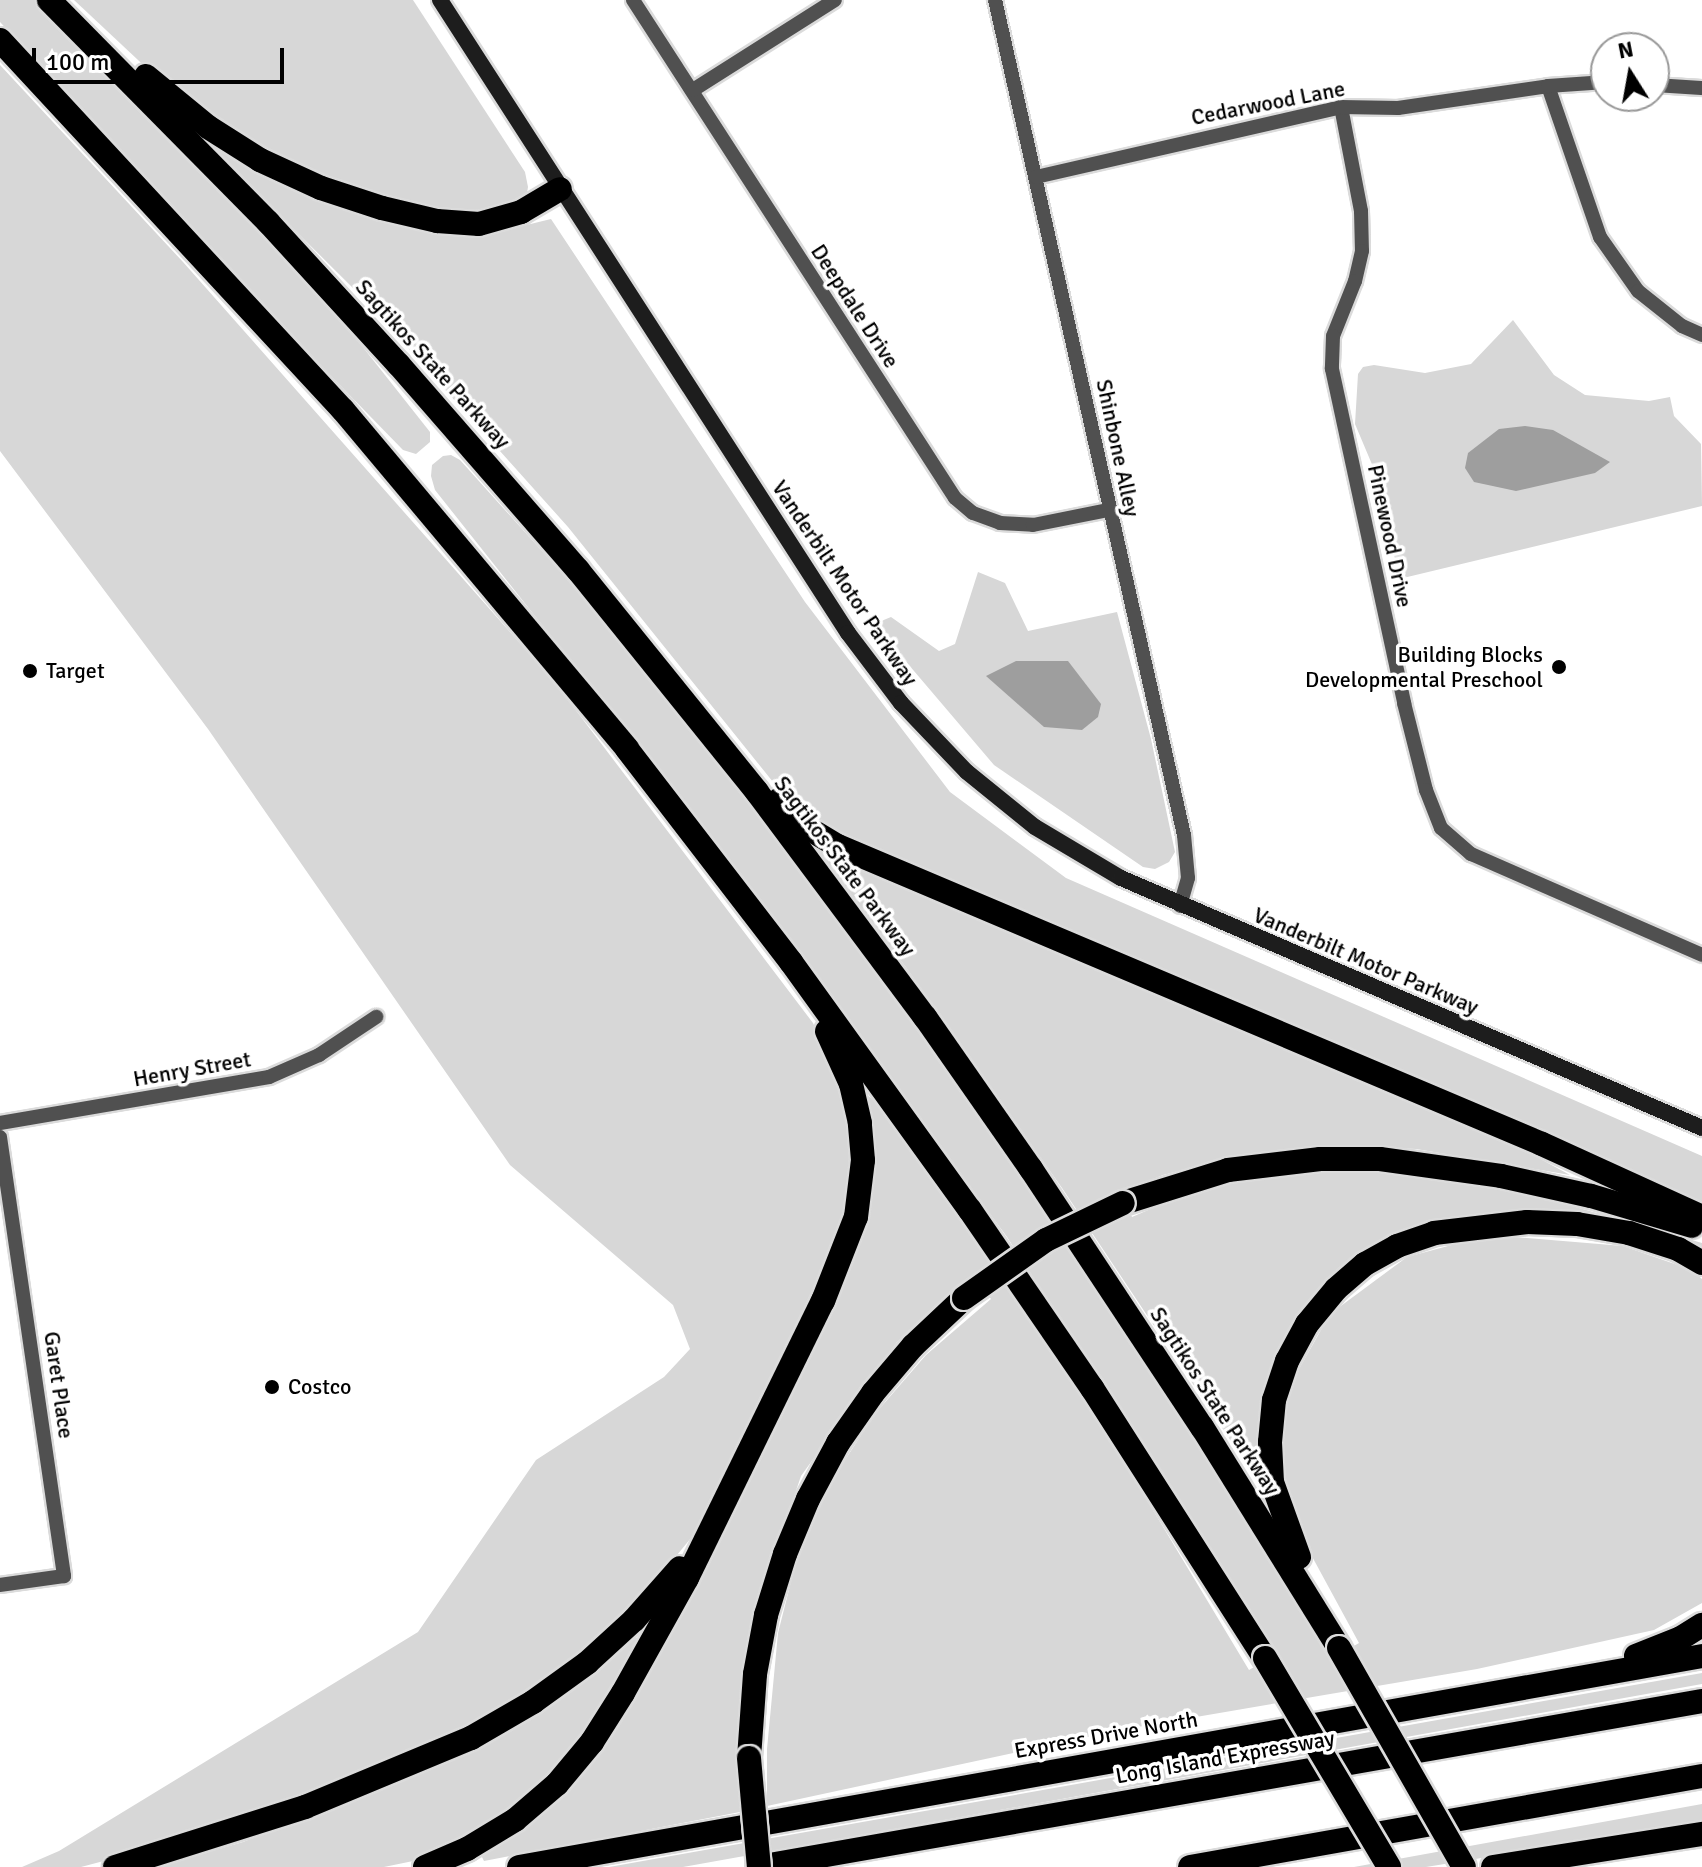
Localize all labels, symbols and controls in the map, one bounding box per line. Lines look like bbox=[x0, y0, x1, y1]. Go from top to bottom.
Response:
scale bar bbox=[36, 32, 288, 82]
north arrow bbox=[1590, 32, 1670, 112]
text: N bbox=[1616, 35, 1636, 65]
text: 100 m bbox=[46, 47, 109, 77]
street label: Cedarwood Lane bbox=[1189, 75, 1347, 131]
street label: Deepdale Drive bbox=[805, 239, 905, 373]
street label: Sagtikos State Parkway bbox=[350, 274, 516, 454]
street label: Shinbone Alley bbox=[1091, 377, 1145, 519]
street label: Pinewood Drive bbox=[1362, 462, 1418, 610]
street label: Vanderbilt Motor Parkway bbox=[766, 475, 924, 691]
place label: Building Blocks Developmental Preschool bbox=[1305, 641, 1543, 692]
place label: Target bbox=[46, 658, 105, 684]
marker: Building Blocks Developmental Preschool bbox=[1550, 658, 1568, 676]
marker: Target bbox=[21, 662, 39, 680]
street label: Sagtikos State Parkway bbox=[769, 771, 921, 961]
street label: Vanderbilt Motor Parkway bbox=[1250, 902, 1482, 1020]
street label: Henry Street bbox=[131, 1046, 253, 1092]
street label: Sagtikos State Parkway bbox=[1144, 1302, 1286, 1500]
street label: Garet Place bbox=[38, 1330, 80, 1440]
place label: Costco bbox=[288, 1374, 351, 1400]
marker: Costco bbox=[263, 1378, 281, 1396]
street label: Express Drive North bbox=[1012, 1706, 1200, 1764]
street label: Long Island Expressway bbox=[1113, 1725, 1337, 1789]

